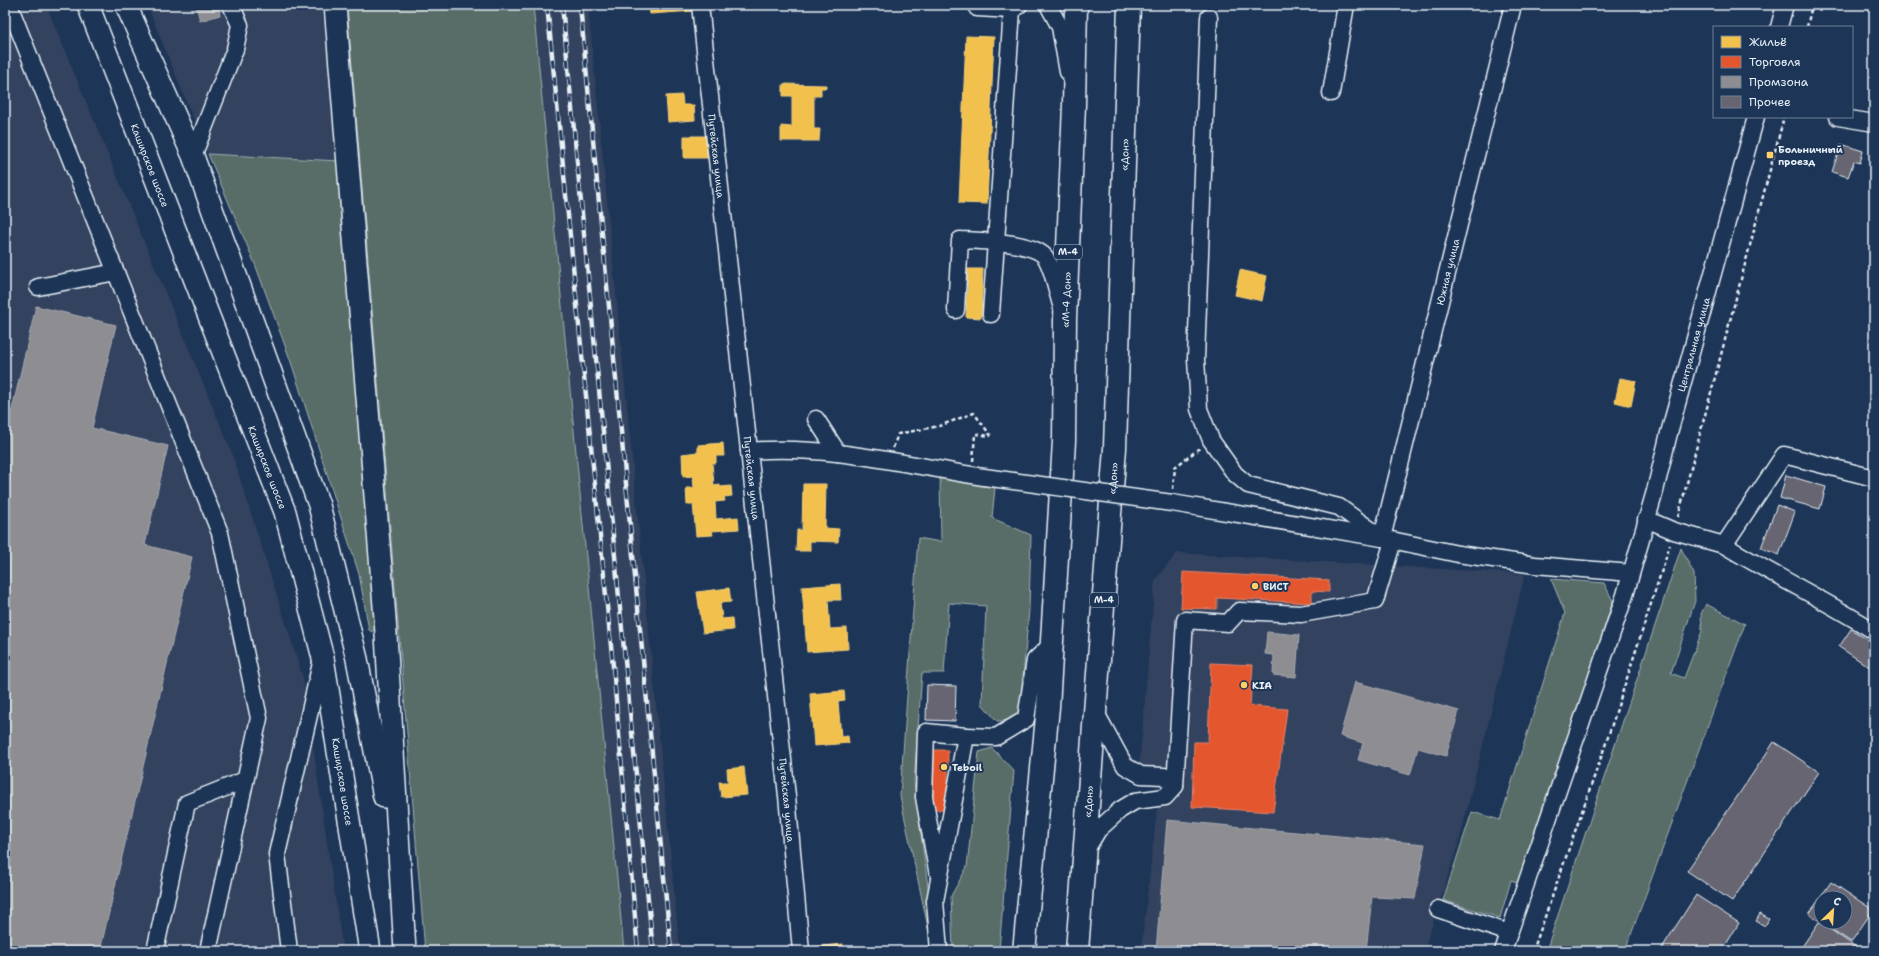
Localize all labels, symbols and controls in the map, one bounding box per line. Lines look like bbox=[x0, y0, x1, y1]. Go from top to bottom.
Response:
legend bbox=[1713, 26, 1853, 118]
text: Жильё bbox=[1749, 34, 1787, 50]
text: Торговля bbox=[1749, 54, 1801, 70]
text: Промзона bbox=[1749, 74, 1809, 90]
text: Прочее bbox=[1749, 94, 1791, 110]
street label: Путейская улица bbox=[706, 113, 728, 199]
street label: Каширское шоссе bbox=[128, 122, 173, 209]
street label: «Дон» bbox=[1117, 138, 1131, 171]
place label: Больничный проезд bbox=[1778, 143, 1843, 168]
marker: Больничный проезд bbox=[1765, 150, 1775, 160]
street label: Южная улица bbox=[1433, 236, 1462, 306]
road number: М-4 bbox=[1054, 245, 1082, 259]
street label: «М-4 Дон» bbox=[1058, 271, 1073, 328]
street label: Центральная улица bbox=[1674, 295, 1713, 393]
street label: Каширское шоссе bbox=[246, 424, 290, 511]
street label: Путейская улица bbox=[741, 436, 763, 522]
street label: «Дон» bbox=[1105, 462, 1120, 495]
place label: ВИСТ bbox=[1263, 580, 1289, 593]
marker: ВИСТ bbox=[1250, 581, 1260, 591]
road number: М-4 bbox=[1090, 593, 1118, 607]
place label: KIA bbox=[1252, 679, 1272, 692]
marker: KIA bbox=[1239, 680, 1249, 690]
street label: Каширское шоссе bbox=[329, 737, 356, 827]
street label: Путейская улица bbox=[776, 758, 798, 844]
place label: Teboil bbox=[952, 761, 983, 774]
marker: Teboil bbox=[939, 762, 949, 772]
street label: «Дон» bbox=[1081, 785, 1096, 818]
north arrow bbox=[1813, 890, 1853, 930]
text: С bbox=[1831, 893, 1843, 910]

